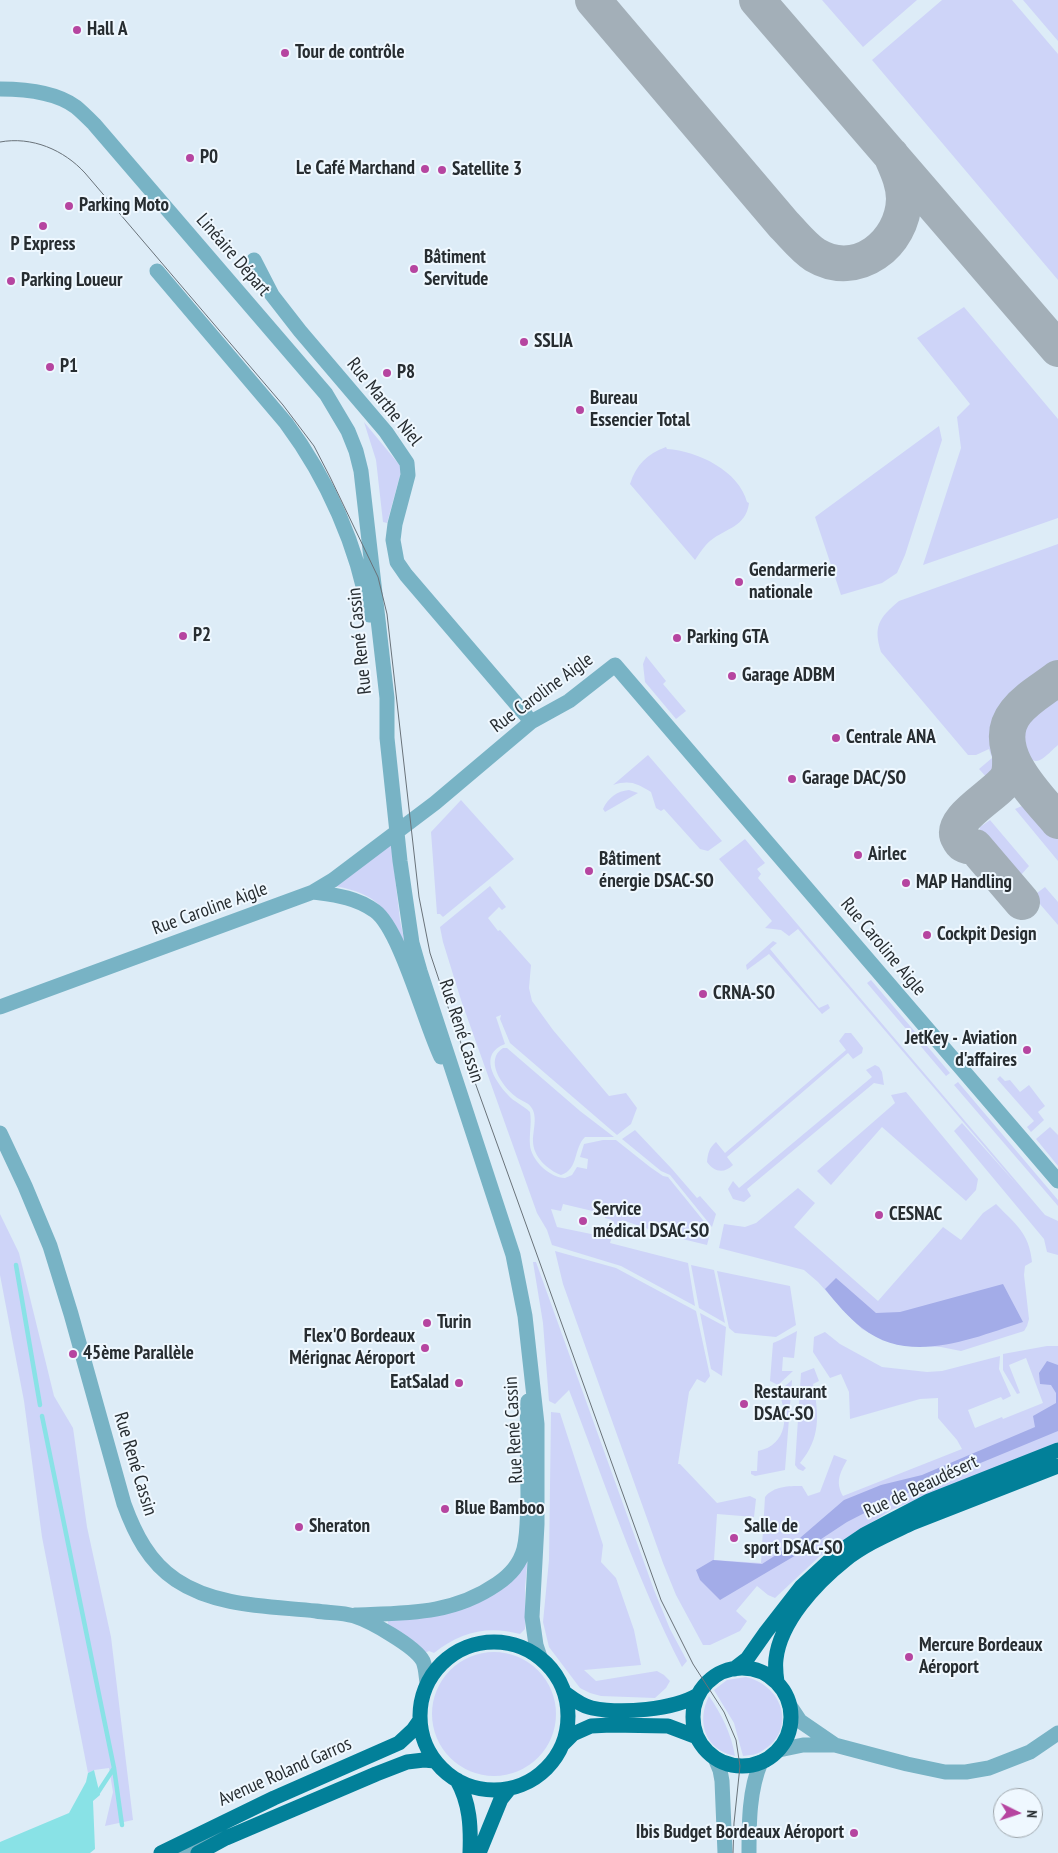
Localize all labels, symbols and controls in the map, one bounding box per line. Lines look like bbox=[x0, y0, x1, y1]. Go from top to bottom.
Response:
place label: Hall A bbox=[87, 19, 128, 41]
marker: Hall A bbox=[71, 24, 83, 36]
place label: Tour de contrôle bbox=[295, 42, 405, 64]
marker: Tour de contrôle bbox=[279, 47, 291, 59]
place label: P0 bbox=[200, 147, 218, 169]
marker: P0 bbox=[184, 152, 196, 164]
place label: Le Café Marchand bbox=[296, 158, 415, 180]
place label: Satellite 3 bbox=[452, 159, 522, 181]
marker: Le Café Marchand bbox=[419, 163, 431, 175]
marker: Satellite 3 bbox=[436, 164, 448, 176]
place label: Parking Moto bbox=[79, 195, 169, 217]
marker: Parking Moto bbox=[63, 200, 75, 212]
street label: Linéaire Départ bbox=[191, 209, 275, 301]
marker: P Express bbox=[37, 220, 49, 232]
place label: P Express bbox=[11, 234, 75, 256]
place label: Bâtiment Servitude bbox=[424, 247, 488, 291]
marker: Bâtiment Servitude bbox=[408, 263, 420, 275]
place label: Parking Loueur bbox=[21, 270, 123, 292]
marker: Parking Loueur bbox=[5, 275, 17, 287]
place label: SSLIA bbox=[534, 331, 573, 353]
marker: SSLIA bbox=[518, 336, 530, 348]
street label: Rue Marthe Niel bbox=[342, 353, 426, 451]
place label: P1 bbox=[60, 356, 78, 378]
marker: P1 bbox=[44, 361, 56, 373]
place label: P8 bbox=[397, 362, 415, 384]
marker: P8 bbox=[381, 367, 393, 379]
place label: Bureau Essencier Total bbox=[590, 388, 690, 432]
marker: Bureau Essencier Total bbox=[574, 404, 586, 416]
place label: Gendarmerie nationale bbox=[749, 560, 836, 604]
marker: Gendarmerie nationale bbox=[733, 576, 745, 588]
street label: Rue René Cassin bbox=[343, 587, 377, 695]
place label: P2 bbox=[193, 625, 211, 647]
place label: Parking GTA bbox=[687, 627, 769, 649]
marker: P2 bbox=[177, 630, 189, 642]
marker: Parking GTA bbox=[671, 632, 683, 644]
street label: Rue Caroline Aigle bbox=[486, 648, 598, 738]
place label: Garage ADBM bbox=[742, 665, 835, 687]
marker: Garage ADBM bbox=[726, 670, 738, 682]
place label: Centrale ANA bbox=[846, 727, 936, 749]
marker: Centrale ANA bbox=[830, 732, 842, 744]
place label: Garage DAC/SO bbox=[802, 768, 906, 790]
marker: Garage DAC/SO bbox=[786, 773, 798, 785]
place label: Airlec bbox=[868, 844, 907, 866]
place label: Bâtiment énergie DSAC-SO bbox=[599, 849, 714, 893]
marker: Airlec bbox=[852, 849, 864, 861]
marker: Bâtiment énergie DSAC-SO bbox=[583, 865, 595, 877]
place label: MAP Handling bbox=[916, 872, 1012, 894]
marker: MAP Handling bbox=[900, 877, 912, 889]
street label: Rue Caroline Aigle bbox=[149, 878, 271, 940]
street label: Rue Caroline Aigle bbox=[835, 893, 931, 1001]
place label: Cockpit Design bbox=[937, 924, 1036, 946]
marker: Cockpit Design bbox=[921, 929, 933, 941]
street label: Rue René Cassin bbox=[434, 977, 488, 1085]
place label: CRNA-SO bbox=[713, 983, 775, 1005]
marker: CRNA-SO bbox=[697, 988, 709, 1000]
place label: JetKey - Aviation d'affaires bbox=[905, 1028, 1017, 1072]
marker: JetKey - Aviation d'affaires bbox=[1021, 1044, 1033, 1056]
place label: Service médical DSAC-SO bbox=[593, 1199, 709, 1243]
place label: CESNAC bbox=[889, 1204, 942, 1226]
marker: CESNAC bbox=[873, 1209, 885, 1221]
marker: Service médical DSAC-SO bbox=[577, 1215, 589, 1227]
place label: Turin bbox=[437, 1312, 471, 1334]
marker: Turin bbox=[421, 1317, 433, 1329]
place label: Flex'O Bordeaux Mérignac Aéroport bbox=[289, 1326, 415, 1370]
marker: Flex'O Bordeaux Mérignac Aéroport bbox=[419, 1342, 431, 1354]
place label: 45ème Parallèle bbox=[83, 1343, 194, 1365]
marker: 45ème Parallèle bbox=[67, 1348, 79, 1360]
place label: EatSalad bbox=[390, 1372, 449, 1394]
street label: Rue René Cassin bbox=[500, 1376, 528, 1484]
marker: EatSalad bbox=[453, 1377, 465, 1389]
place label: Restaurant DSAC-SO bbox=[754, 1382, 827, 1426]
marker: Restaurant DSAC-SO bbox=[738, 1398, 750, 1410]
street label: Rue René Cassin bbox=[108, 1409, 162, 1519]
street label: Rue de Beaudésert bbox=[860, 1451, 982, 1523]
place label: Blue Bamboo bbox=[455, 1498, 545, 1520]
marker: Blue Bamboo bbox=[439, 1503, 451, 1515]
place label: Sheraton bbox=[309, 1516, 370, 1538]
place label: Salle de sport DSAC-SO bbox=[744, 1516, 843, 1560]
marker: Sheraton bbox=[293, 1521, 305, 1533]
marker: Salle de sport DSAC-SO bbox=[728, 1532, 740, 1544]
place label: Mercure Bordeaux Aéroport bbox=[919, 1635, 1043, 1679]
marker: Mercure Bordeaux Aéroport bbox=[903, 1651, 915, 1663]
street label: Avenue Roland Garros bbox=[215, 1732, 355, 1812]
north arrow bbox=[993, 1788, 1043, 1838]
text: N bbox=[1023, 1810, 1041, 1818]
place label: Ibis Budget Bordeaux Aéroport bbox=[636, 1822, 844, 1844]
marker: Ibis Budget Bordeaux Aéroport bbox=[848, 1827, 860, 1839]

